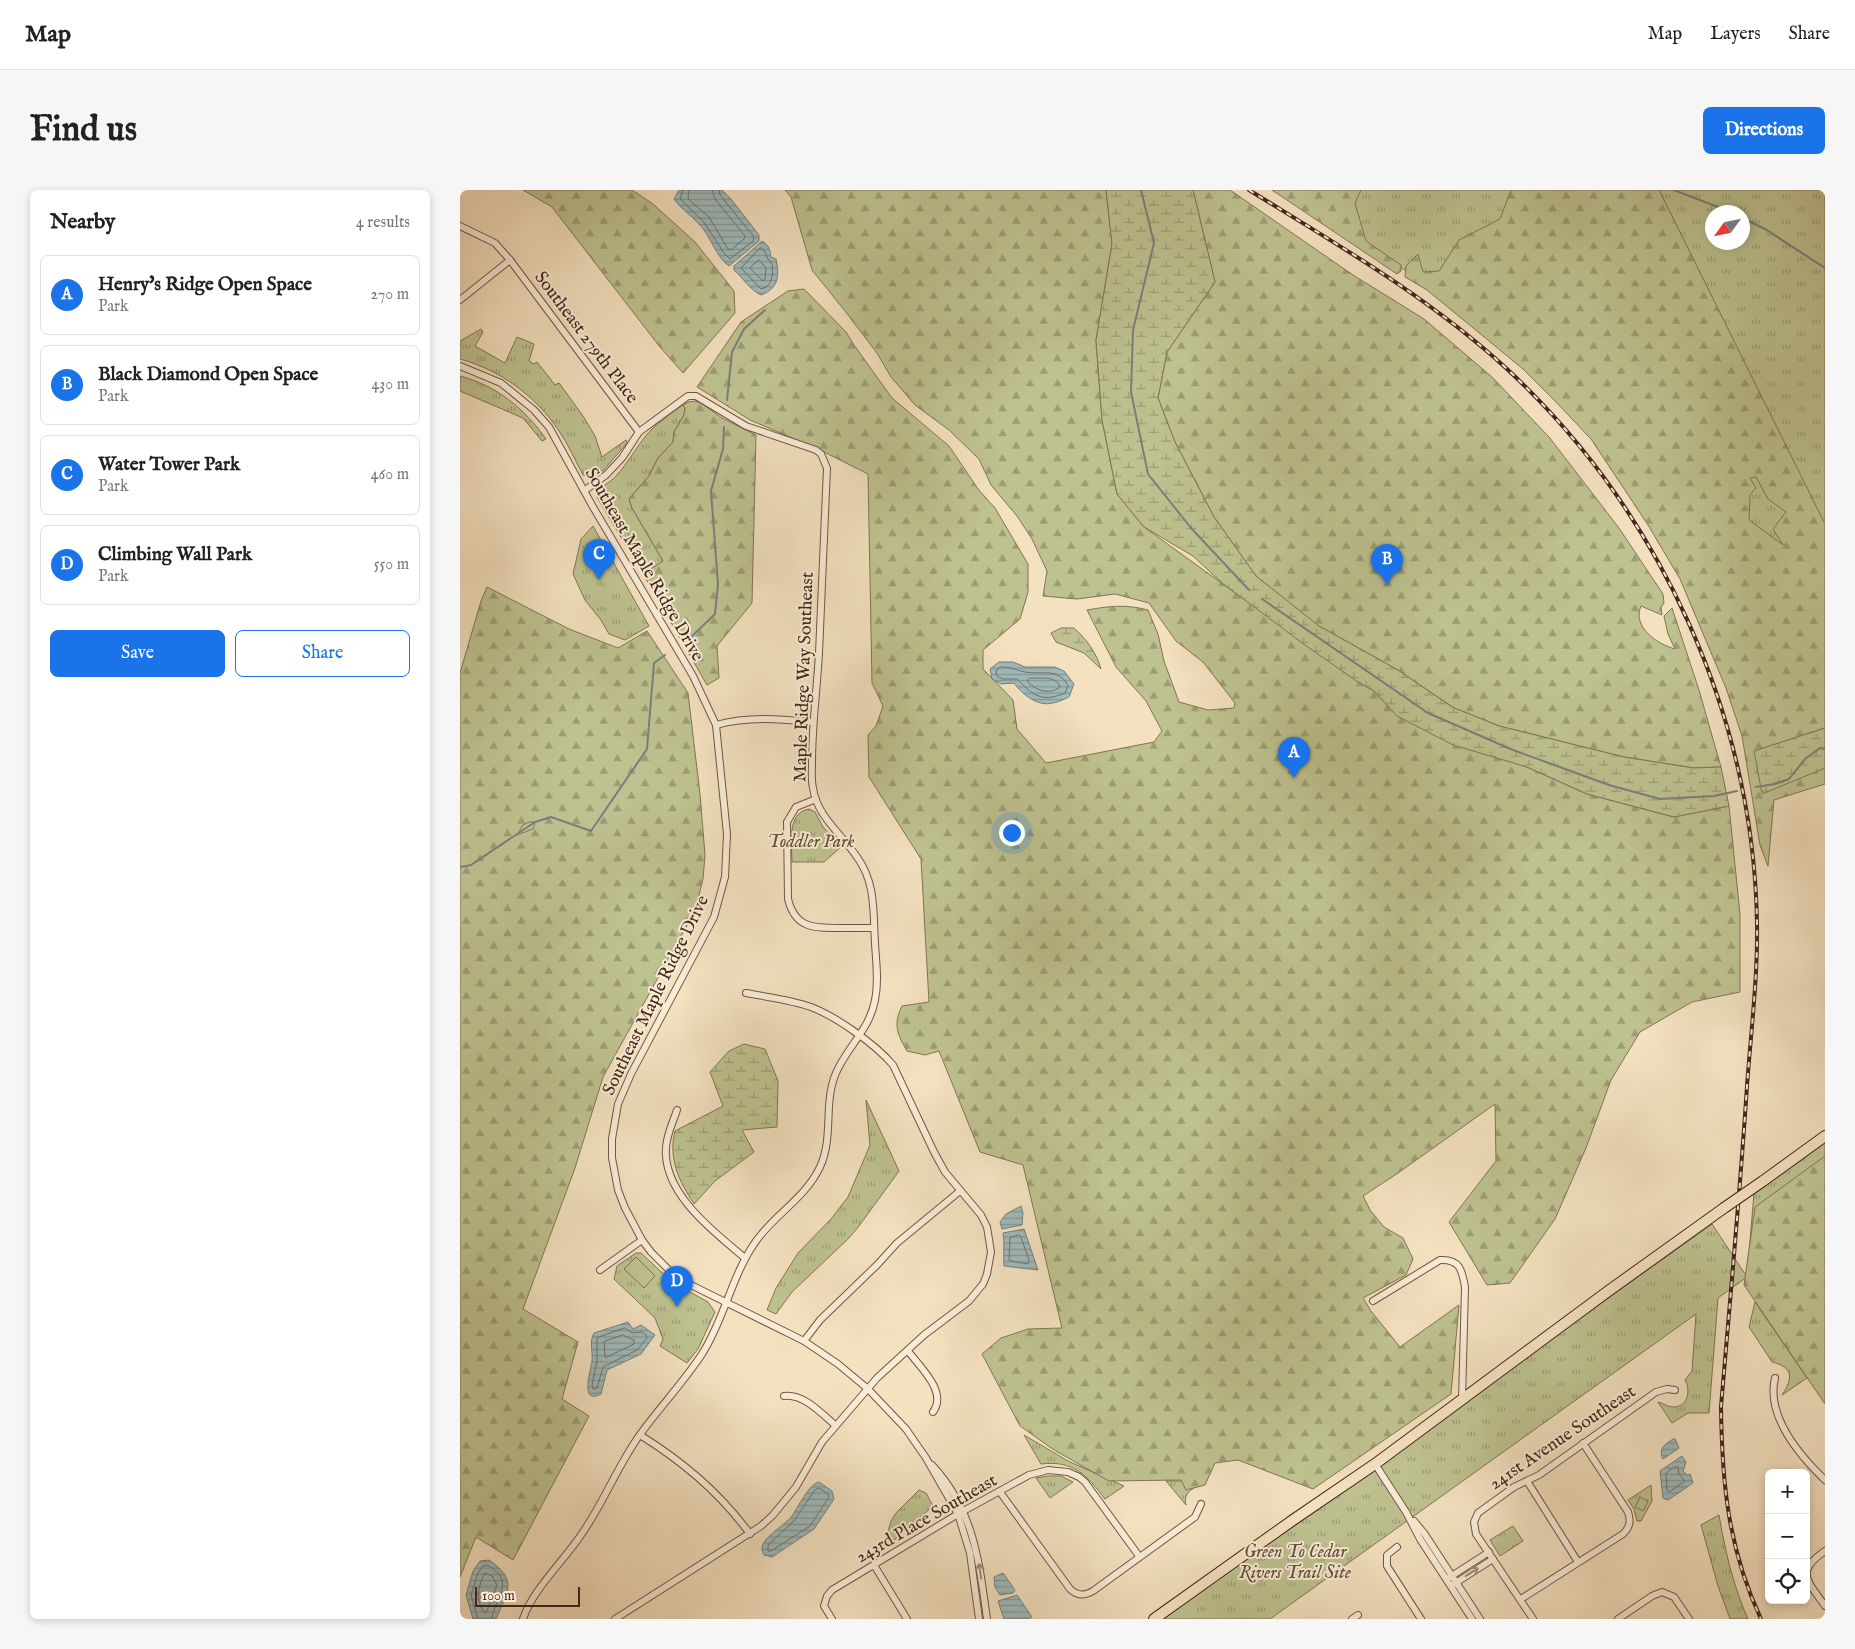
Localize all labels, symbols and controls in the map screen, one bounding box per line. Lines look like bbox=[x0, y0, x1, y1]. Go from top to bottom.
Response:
text: Map bbox=[25, 19, 71, 50]
text: Map bbox=[1648, 23, 1682, 46]
text: Layers bbox=[1710, 23, 1761, 46]
text: Share bbox=[1789, 23, 1830, 46]
button: Directions bbox=[1703, 107, 1825, 154]
text: Find us bbox=[30, 108, 137, 153]
north arrow bbox=[1705, 205, 1750, 250]
text: Nearby bbox=[50, 209, 115, 236]
text: 4 results bbox=[356, 213, 410, 233]
street label: Southeast 279th Place bbox=[529, 267, 643, 409]
text: Henry's Ridge Open Space bbox=[98, 273, 312, 297]
text: A bbox=[62, 285, 72, 305]
text: 270 m bbox=[370, 285, 409, 305]
text: Park bbox=[98, 297, 128, 317]
text: Black Diamond Open Space bbox=[98, 363, 318, 387]
text: B bbox=[62, 375, 72, 395]
text: 430 m bbox=[371, 375, 409, 395]
text: Park bbox=[98, 387, 128, 407]
text: Water Tower Park bbox=[98, 453, 240, 477]
street label: Southeast Maple Ridge Drive bbox=[579, 464, 709, 666]
text: C bbox=[61, 465, 73, 485]
text: 460 m bbox=[371, 465, 409, 485]
text: Park bbox=[98, 477, 128, 497]
pin: C bbox=[583, 539, 615, 580]
text: Climbing Wall Park bbox=[98, 543, 252, 567]
pin: B bbox=[1371, 544, 1403, 585]
text: D bbox=[61, 555, 73, 575]
text: 550 m bbox=[374, 555, 409, 575]
text: Park bbox=[98, 567, 128, 587]
street label: Maple Ridge Way Southeast bbox=[789, 572, 820, 782]
button: Save bbox=[50, 630, 225, 677]
button: Share bbox=[235, 630, 410, 677]
pin: A bbox=[1278, 737, 1310, 778]
your location bbox=[999, 820, 1025, 846]
park label: Toddler Park bbox=[768, 831, 854, 854]
street label: Southeast Maple Ridge Drive bbox=[598, 892, 715, 1099]
pin: D bbox=[661, 1266, 693, 1307]
street label: 241st Avenue Southeast bbox=[1485, 1381, 1640, 1496]
street label: 243rd Place Southeast bbox=[852, 1469, 1002, 1569]
map controls bbox=[1765, 1469, 1810, 1604]
button: + bbox=[1765, 1469, 1810, 1514]
button: − bbox=[1765, 1514, 1810, 1559]
park label: Green To Cedar Rivers Trail Site bbox=[1239, 1541, 1351, 1585]
button: locate bbox=[1765, 1559, 1810, 1604]
one-way arrow bbox=[975, 1563, 985, 1579]
one-way arrow bbox=[1465, 1567, 1479, 1578]
scale bar bbox=[475, 1584, 580, 1607]
text: 100 m bbox=[482, 1587, 515, 1605]

